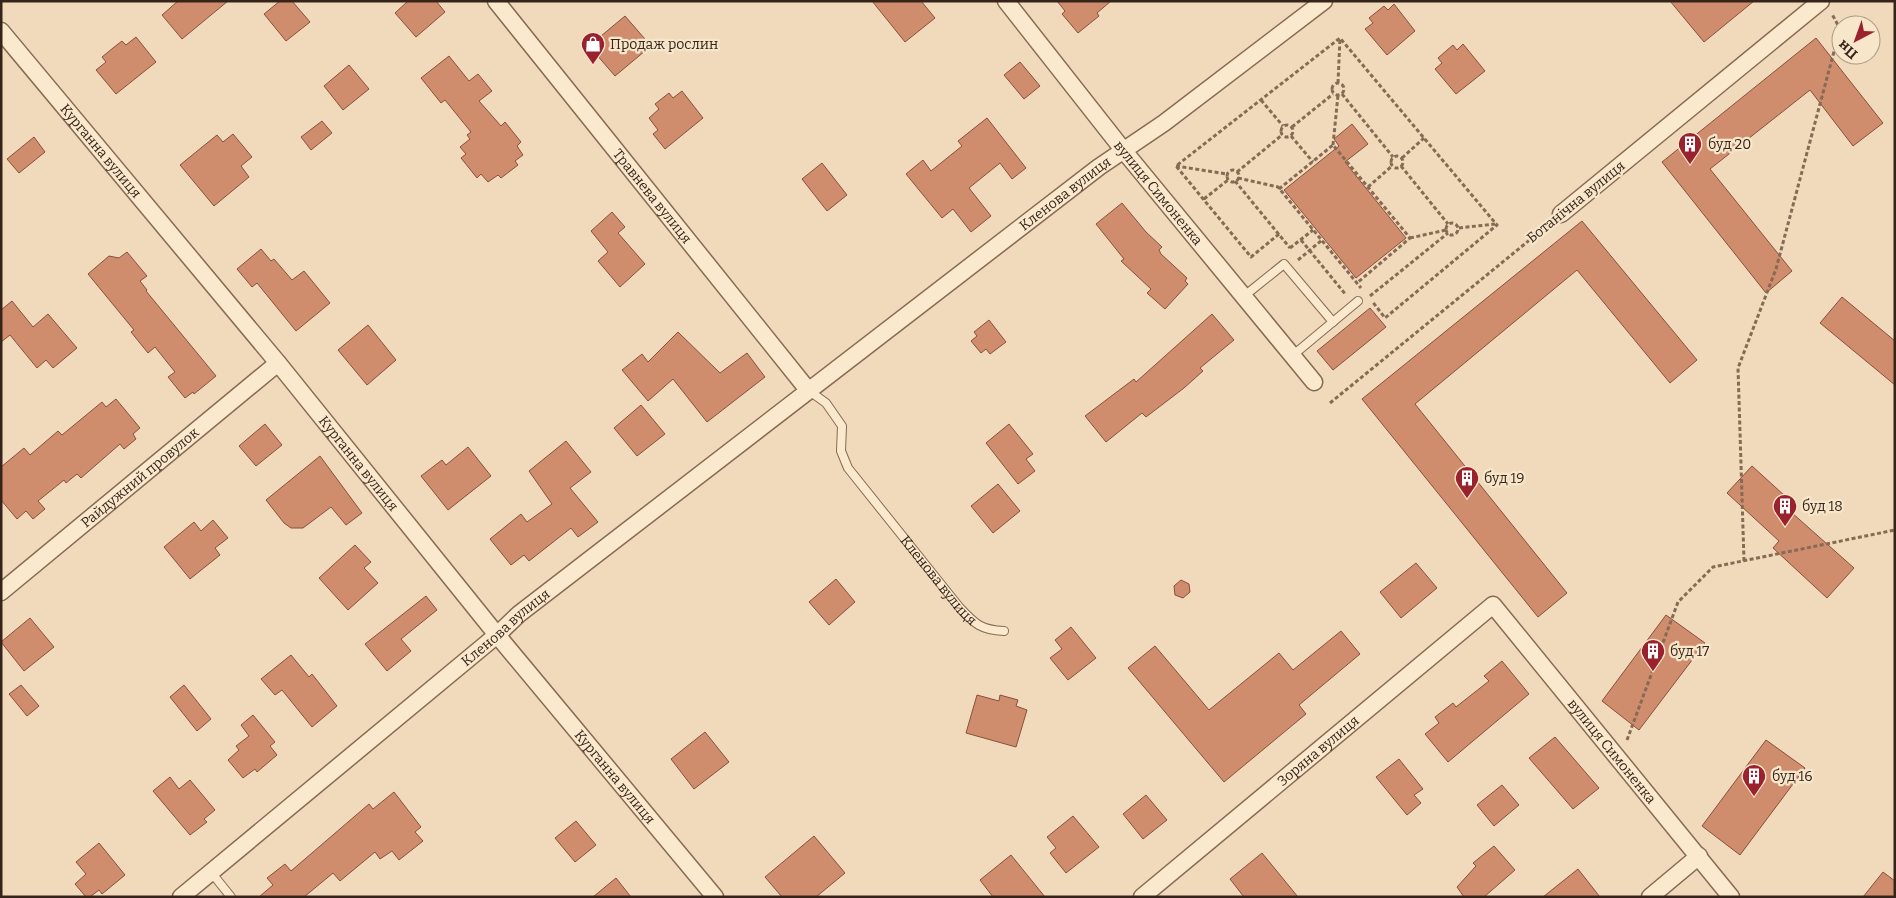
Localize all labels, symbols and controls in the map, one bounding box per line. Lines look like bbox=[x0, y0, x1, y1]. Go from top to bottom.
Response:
north arrow bbox=[1831, 15, 1881, 65]
shop icon: Продаж рослин bbox=[580, 31, 606, 65]
place label: Продаж рослин bbox=[610, 36, 718, 53]
text: Пн bbox=[1835, 36, 1861, 62]
street label: Курганна вулиця bbox=[57, 100, 145, 201]
building icon: буд 20 bbox=[1677, 131, 1703, 165]
place label: буд 20 bbox=[1708, 136, 1751, 153]
street label: вулиця Симоненка bbox=[1111, 137, 1207, 249]
street label: Травнева вулиця bbox=[609, 145, 696, 247]
street label: Кленова вулиця bbox=[1016, 153, 1114, 234]
street label: Ботанічна вулиця bbox=[1524, 157, 1629, 247]
street label: Курганна вулиця bbox=[315, 412, 402, 514]
street label: Райдужний провулок bbox=[77, 423, 203, 531]
building icon: буд 19 bbox=[1454, 465, 1480, 499]
place label: буд 19 bbox=[1484, 470, 1525, 487]
building icon: буд 18 bbox=[1772, 493, 1798, 527]
place label: буд 18 bbox=[1802, 498, 1843, 515]
street label: Кленова вулиця bbox=[897, 532, 981, 629]
street label: Кленова вулиця bbox=[458, 585, 553, 670]
building icon: буд 17 bbox=[1640, 638, 1666, 672]
place label: буд 17 bbox=[1670, 643, 1709, 660]
street label: вулиця Симоненка bbox=[1564, 695, 1660, 807]
street label: Зоряна вулиця bbox=[1274, 712, 1362, 789]
street label: Курганна вулиця bbox=[571, 726, 659, 827]
building icon: буд 16 bbox=[1741, 763, 1767, 797]
place label: буд 16 bbox=[1772, 768, 1813, 785]

